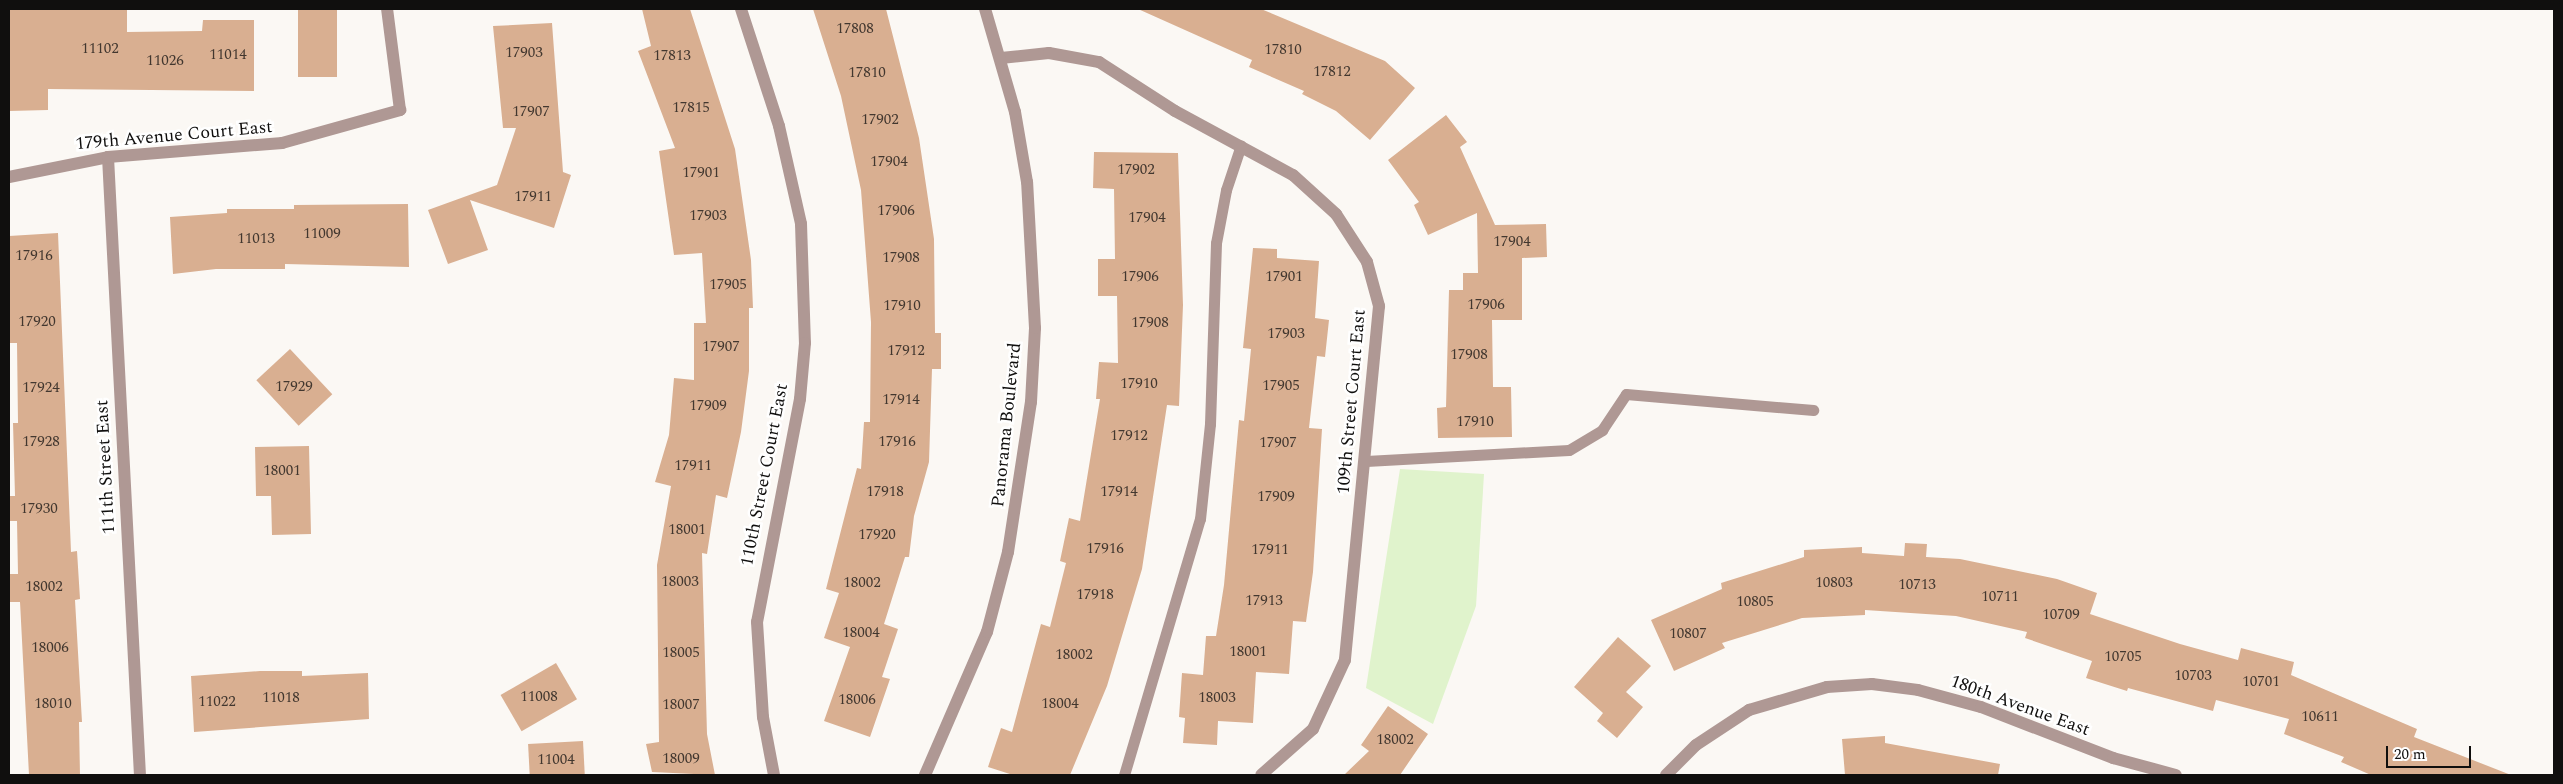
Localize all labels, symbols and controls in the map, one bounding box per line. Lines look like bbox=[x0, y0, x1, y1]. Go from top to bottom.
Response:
house number: 17808 bbox=[836, 20, 874, 38]
house number: 11102 bbox=[81, 40, 119, 58]
house number: 17810 bbox=[1264, 41, 1302, 59]
house number: 17903 bbox=[505, 44, 543, 62]
house number: 11014 bbox=[209, 46, 247, 64]
house number: 17813 bbox=[653, 47, 691, 65]
house number: 11026 bbox=[146, 52, 184, 70]
house number: 17812 bbox=[1313, 63, 1351, 81]
house number: 17810 bbox=[848, 64, 886, 82]
house number: 17815 bbox=[672, 99, 710, 117]
house number: 17907 bbox=[512, 103, 550, 121]
house number: 17902 bbox=[861, 111, 899, 129]
street label: 179th Avenue Court East bbox=[75, 117, 273, 155]
house number: 17904 bbox=[870, 153, 908, 171]
house number: 17902 bbox=[1117, 161, 1155, 179]
house number: 17901 bbox=[682, 164, 720, 182]
house number: 17911 bbox=[514, 188, 552, 206]
house number: 17906 bbox=[877, 202, 915, 220]
house number: 17903 bbox=[689, 207, 727, 225]
house number: 17904 bbox=[1128, 209, 1166, 227]
house number: 11009 bbox=[303, 225, 341, 243]
house number: 11013 bbox=[237, 230, 275, 248]
house number: 17904 bbox=[1493, 233, 1531, 251]
house number: 17916 bbox=[15, 247, 53, 265]
house number: 17908 bbox=[882, 249, 920, 267]
house number: 17906 bbox=[1121, 268, 1159, 286]
house number: 17901 bbox=[1265, 268, 1303, 286]
house number: 17905 bbox=[709, 276, 747, 294]
house number: 17906 bbox=[1467, 296, 1505, 314]
house number: 17910 bbox=[883, 297, 921, 315]
street label: 109th Street Court East bbox=[1333, 309, 1371, 495]
house number: 17920 bbox=[18, 313, 56, 331]
house number: 17908 bbox=[1131, 314, 1169, 332]
house number: 17903 bbox=[1267, 325, 1305, 343]
house number: 17907 bbox=[702, 338, 740, 356]
house number: 17912 bbox=[887, 342, 925, 360]
street label: Panorama Boulevard bbox=[988, 342, 1026, 508]
house number: 17908 bbox=[1450, 346, 1488, 364]
house number: 17910 bbox=[1120, 375, 1158, 393]
house number: 17905 bbox=[1262, 377, 1300, 395]
house number: 17929 bbox=[275, 378, 313, 396]
house number: 17924 bbox=[22, 379, 60, 397]
street label: 110th Street Court East bbox=[737, 382, 793, 568]
house number: 17914 bbox=[882, 391, 920, 409]
house number: 17909 bbox=[689, 397, 727, 415]
street label: 111th Street East bbox=[92, 399, 120, 535]
house number: 17910 bbox=[1456, 413, 1494, 431]
house number: 17912 bbox=[1110, 427, 1148, 445]
house number: 17928 bbox=[22, 433, 60, 451]
house number: 17916 bbox=[878, 433, 916, 451]
house number: 17907 bbox=[1259, 434, 1297, 452]
house number: 17911 bbox=[674, 457, 712, 475]
house number: 18001 bbox=[263, 462, 301, 480]
house number: 17918 bbox=[866, 483, 904, 501]
house number: 17914 bbox=[1100, 483, 1138, 501]
house number: 17909 bbox=[1257, 488, 1295, 506]
house number: 17930 bbox=[20, 500, 58, 518]
house number: 18001 bbox=[668, 521, 706, 539]
house number: 17920 bbox=[858, 526, 896, 544]
house number: 17916 bbox=[1086, 540, 1124, 558]
house number: 17911 bbox=[1251, 541, 1289, 559]
house number: 18003 bbox=[661, 573, 699, 591]
house number: 18002 bbox=[843, 574, 881, 592]
house number: 10803 bbox=[1815, 574, 1853, 592]
house number: 10713 bbox=[1898, 576, 1936, 594]
house number: 18002 bbox=[25, 578, 63, 596]
house number: 17918 bbox=[1076, 586, 1114, 604]
house number: 10711 bbox=[1981, 588, 2019, 606]
house number: 17913 bbox=[1245, 592, 1283, 610]
house number: 10805 bbox=[1736, 593, 1774, 611]
house number: 10709 bbox=[2042, 606, 2080, 624]
house number: 18004 bbox=[842, 624, 880, 642]
house number: 10807 bbox=[1669, 625, 1707, 643]
house number: 18006 bbox=[31, 639, 69, 657]
house number: 18001 bbox=[1229, 643, 1267, 661]
house number: 18005 bbox=[662, 644, 700, 662]
house number: 18002 bbox=[1055, 646, 1093, 664]
house number: 10705 bbox=[2104, 648, 2142, 666]
house number: 10703 bbox=[2174, 667, 2212, 685]
street label: 180th Avenue East bbox=[1947, 671, 2093, 741]
house number: 10701 bbox=[2242, 673, 2280, 691]
house number: 11008 bbox=[520, 688, 558, 706]
house number: 11018 bbox=[262, 689, 300, 707]
house number: 18003 bbox=[1198, 689, 1236, 707]
house number: 18006 bbox=[838, 691, 876, 709]
house number: 11022 bbox=[198, 693, 236, 711]
house number: 18010 bbox=[34, 695, 72, 713]
house number: 18004 bbox=[1041, 695, 1079, 713]
house number: 18007 bbox=[662, 696, 700, 714]
house number: 10611 bbox=[2301, 708, 2339, 726]
house number: 18002 bbox=[1376, 731, 1414, 749]
scale bar bbox=[2388, 736, 2473, 768]
text: 20 m bbox=[2394, 743, 2426, 766]
house number: 18009 bbox=[662, 750, 700, 768]
house number: 11004 bbox=[537, 751, 575, 769]

